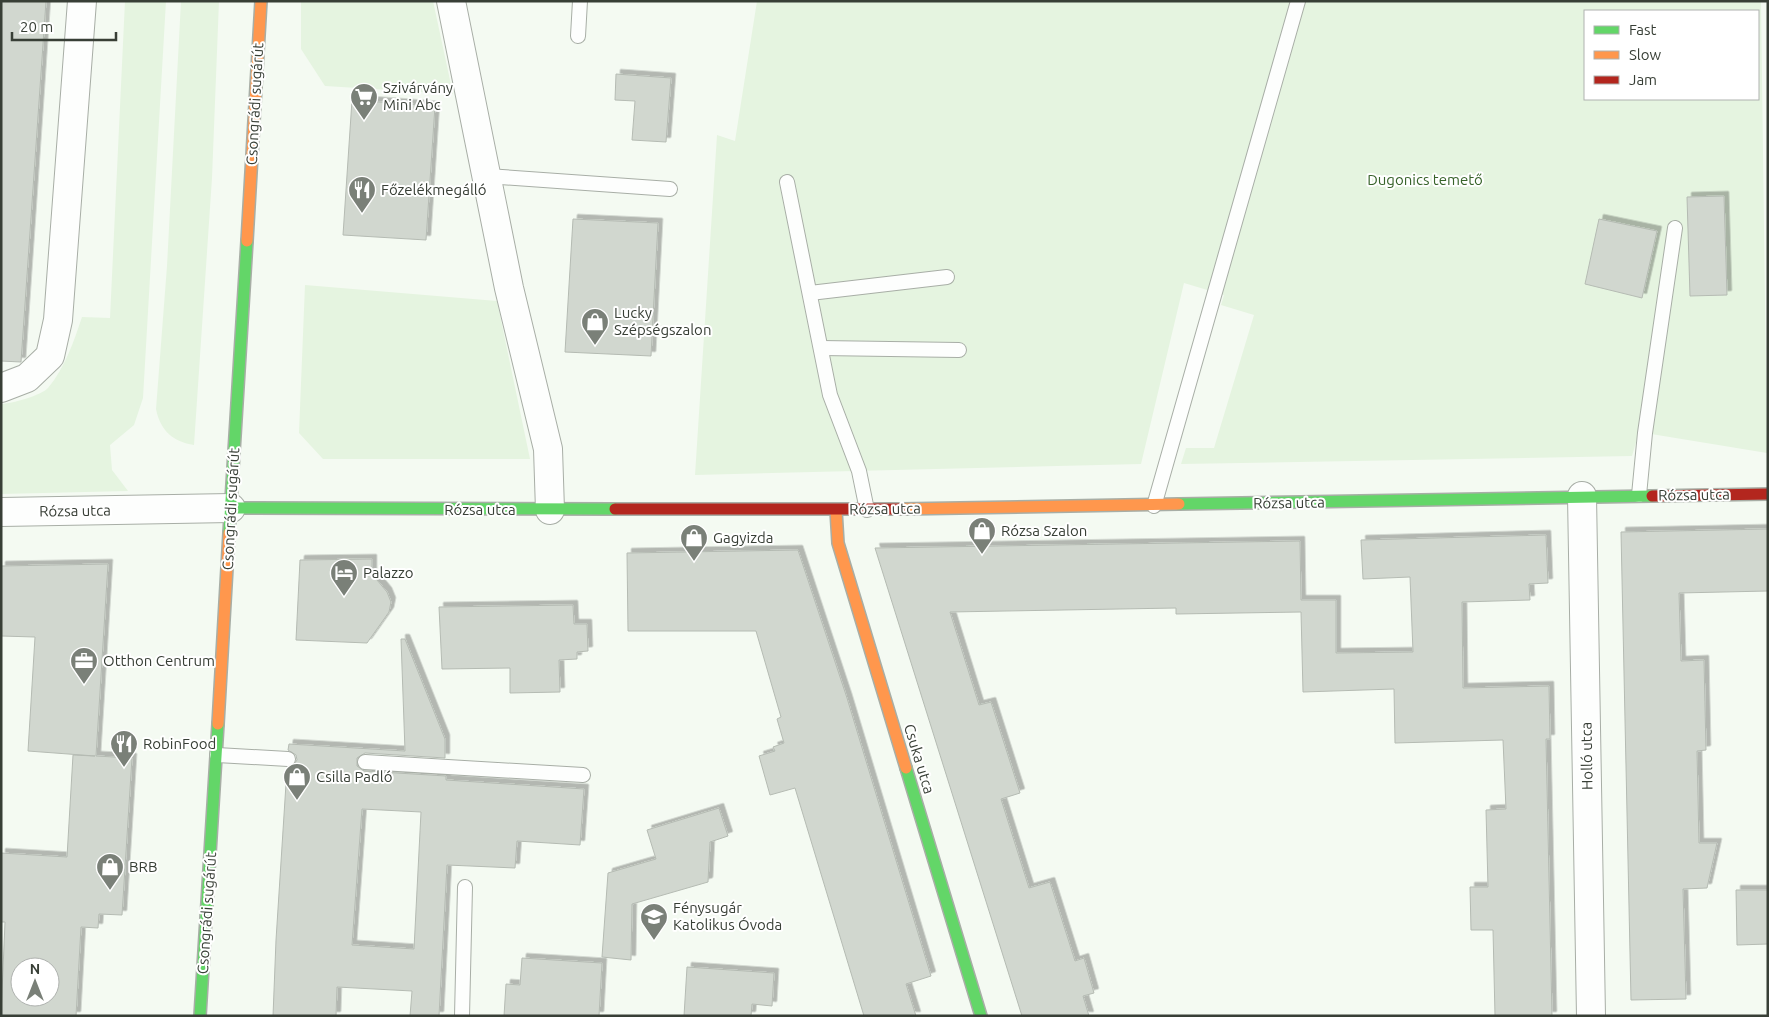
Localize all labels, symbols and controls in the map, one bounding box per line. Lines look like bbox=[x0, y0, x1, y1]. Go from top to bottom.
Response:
scale bar bbox=[12, 10, 116, 42]
legend bbox=[1584, 10, 1759, 100]
text: 20 m bbox=[20, 18, 53, 35]
text: Fast bbox=[1629, 21, 1657, 38]
street label: Csongrádi sugárút bbox=[243, 42, 266, 166]
text: Slow bbox=[1629, 46, 1662, 63]
text: Jam bbox=[1629, 71, 1657, 88]
place label: Szivárvány Mini Abc bbox=[383, 79, 453, 113]
supermarket icon: Szivárvány Mini Abc bbox=[349, 82, 379, 121]
park label: Dugonics temető bbox=[1367, 171, 1483, 188]
restaurant icon: Főzelékmegálló bbox=[347, 175, 377, 214]
place label: Főzelékmegálló bbox=[381, 181, 487, 198]
place label: Lucky Szépségszalon bbox=[614, 304, 711, 338]
shop icon: Lucky Szépségszalon bbox=[580, 307, 610, 346]
street label: Csongrádi sugárút bbox=[219, 447, 242, 571]
street label: Rózsa utca bbox=[1658, 485, 1730, 504]
street label: Rózsa utca bbox=[1253, 493, 1325, 512]
street label: Rózsa utca bbox=[849, 499, 921, 518]
street label: Rózsa utca bbox=[39, 501, 111, 520]
street label: Rózsa utca bbox=[444, 501, 516, 518]
shop icon: Rózsa Szalon bbox=[967, 516, 997, 555]
place label: Rózsa Szalon bbox=[1001, 522, 1087, 539]
shop icon: Gagyizda bbox=[679, 523, 709, 562]
place label: Gagyizda bbox=[713, 529, 773, 546]
hotel icon: Palazzo bbox=[329, 558, 359, 597]
place label: Palazzo bbox=[363, 564, 414, 581]
office icon: Otthon Centrum bbox=[69, 646, 99, 685]
place label: Otthon Centrum bbox=[103, 652, 215, 669]
street label: Csuka utca bbox=[901, 722, 938, 796]
street label: Holló utca bbox=[1577, 722, 1596, 790]
restaurant icon: RobinFood bbox=[109, 729, 139, 768]
place label: RobinFood bbox=[143, 735, 216, 752]
shop icon: Csilla Padló bbox=[282, 762, 312, 801]
place label: Csilla Padló bbox=[316, 768, 392, 785]
street label: Csongrádi sugárút bbox=[194, 851, 219, 975]
shop icon: BRB bbox=[95, 852, 125, 891]
place label: BRB bbox=[129, 858, 157, 875]
place label: Fénysugár Katolikus Óvoda bbox=[673, 899, 782, 933]
school or university icon: Fénysugár Katolikus Óvoda bbox=[639, 902, 669, 941]
north arrow bbox=[10, 957, 60, 1007]
text: N bbox=[30, 961, 40, 977]

